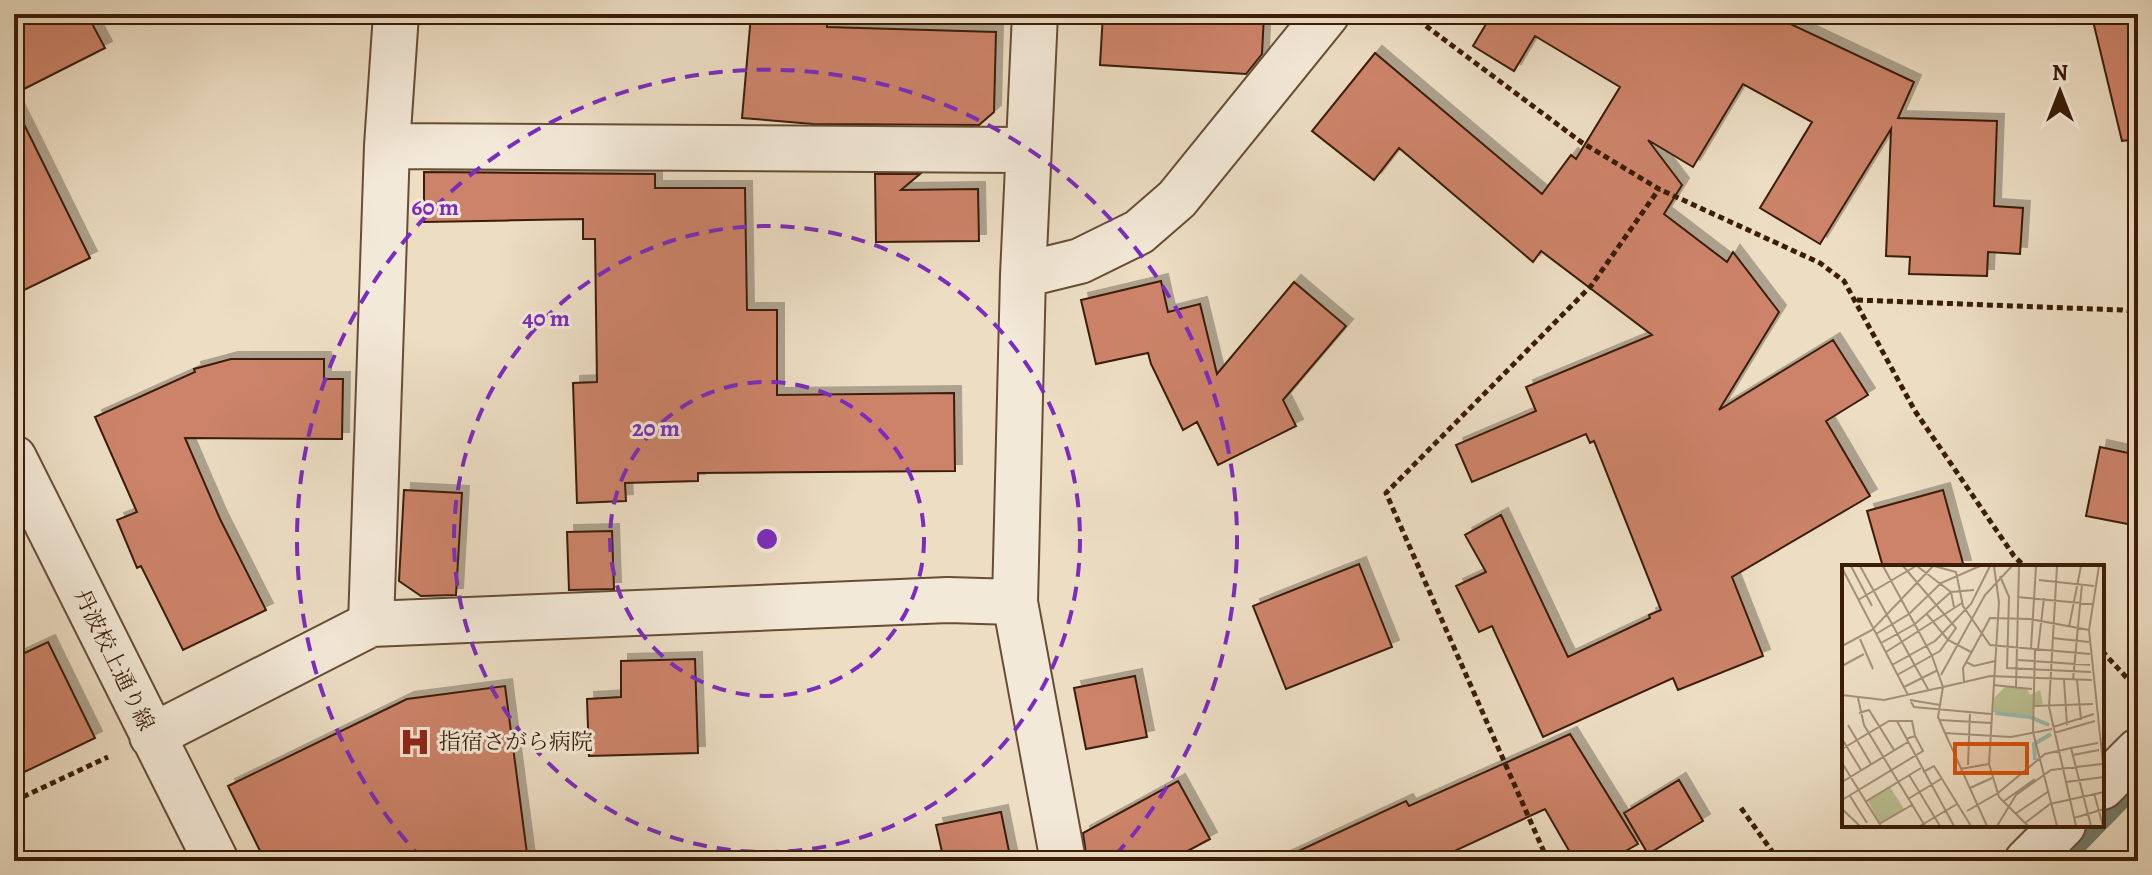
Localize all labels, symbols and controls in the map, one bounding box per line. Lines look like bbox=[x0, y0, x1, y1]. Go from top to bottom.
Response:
north arrow bbox=[2020, 52, 2100, 132]
text: N bbox=[2052, 58, 2068, 88]
text: 60 m bbox=[411, 191, 459, 223]
text: 40 m bbox=[522, 302, 570, 334]
text: 20 m bbox=[632, 412, 680, 444]
centre of rings bbox=[753, 525, 781, 553]
inset map bbox=[1842, 565, 2104, 827]
street label: 丹波校上通り線 bbox=[67, 584, 161, 736]
hospital icon: 指宿さがら病院 bbox=[398, 725, 432, 759]
place label: 指宿さがら病院 bbox=[439, 727, 593, 757]

